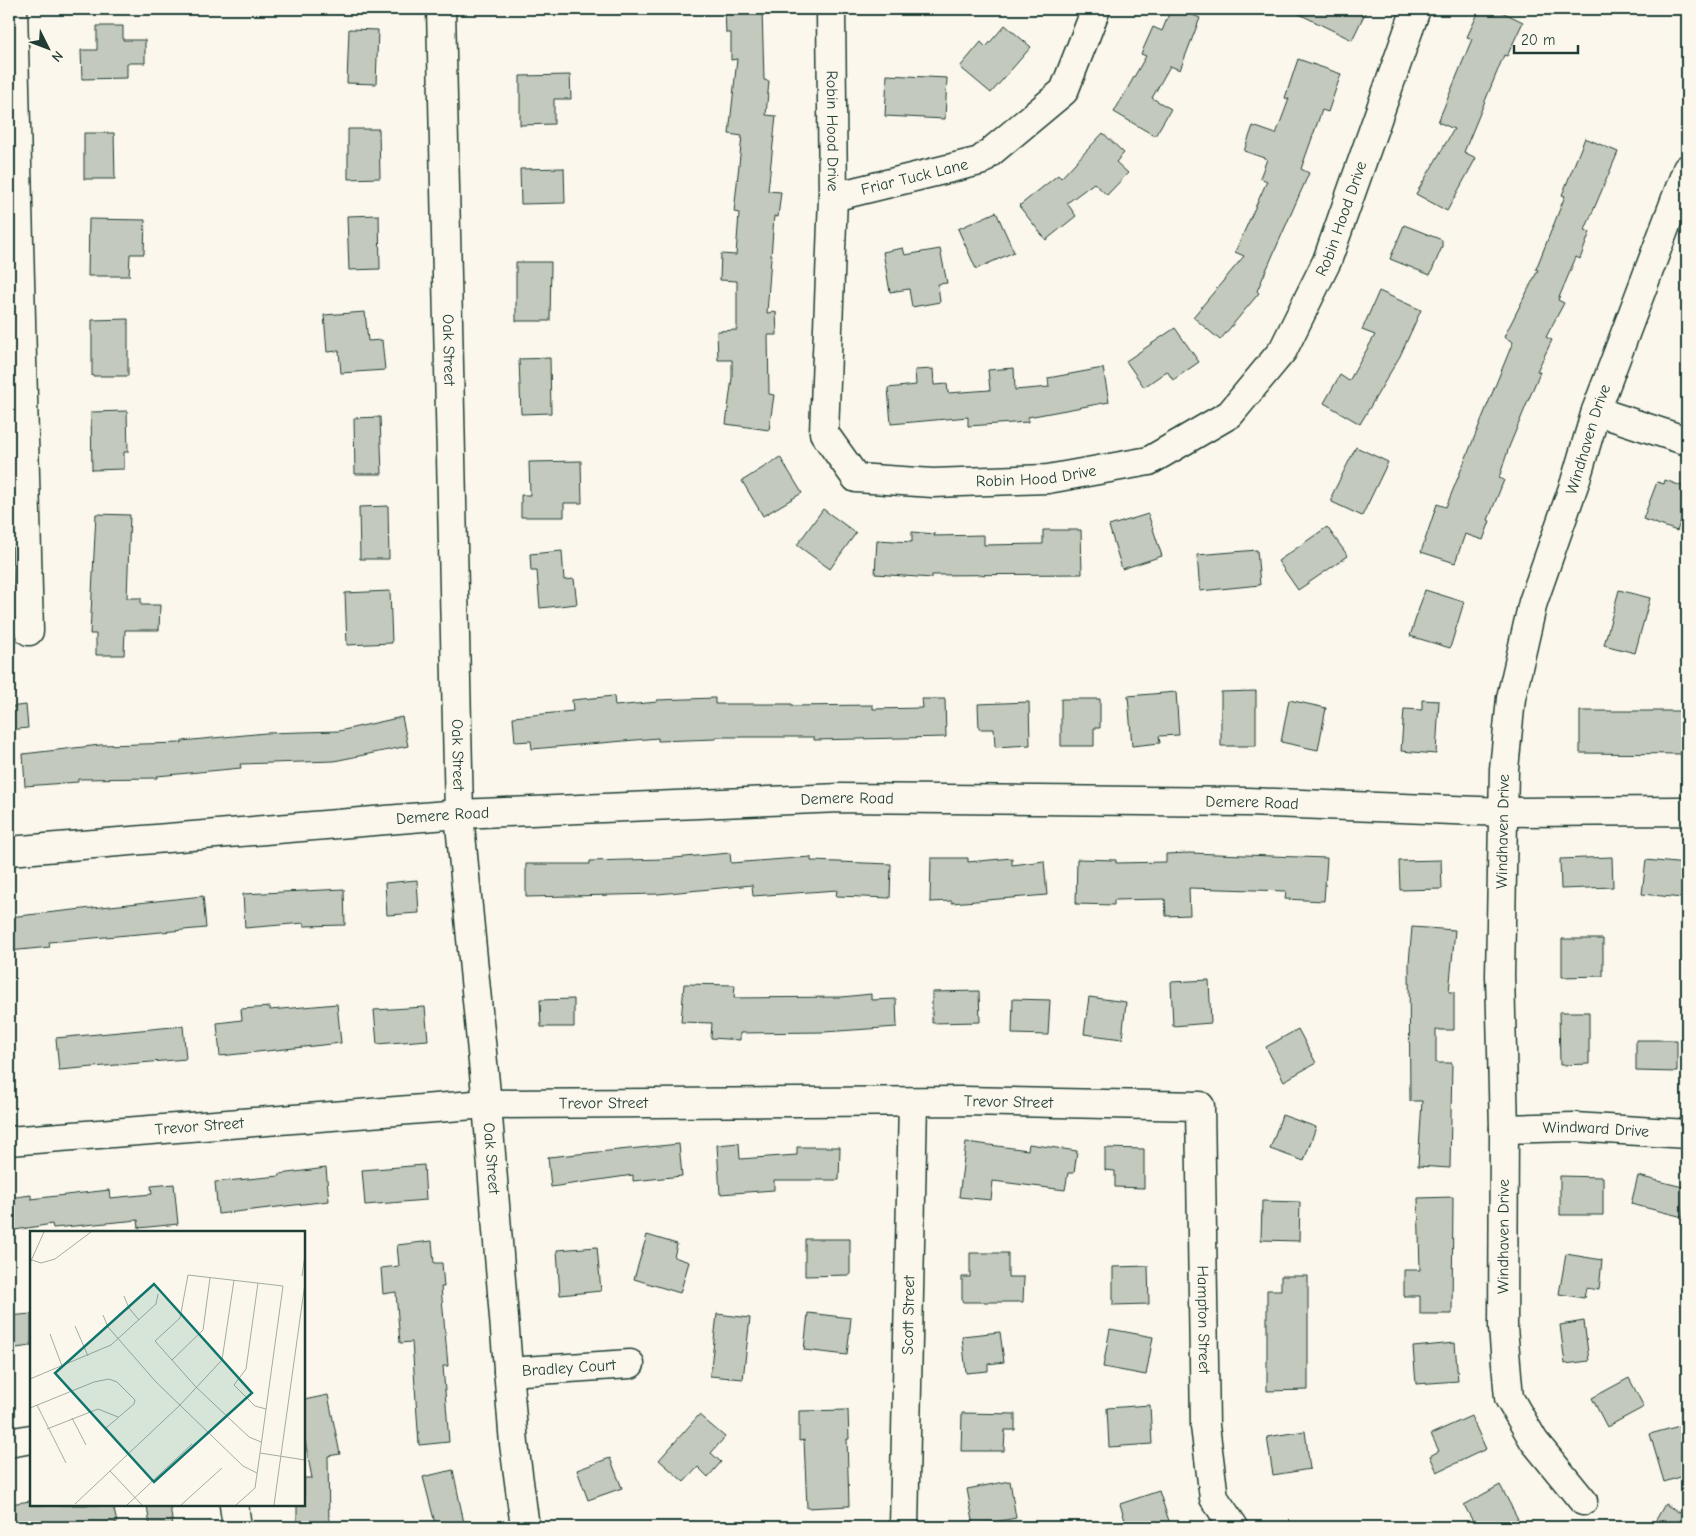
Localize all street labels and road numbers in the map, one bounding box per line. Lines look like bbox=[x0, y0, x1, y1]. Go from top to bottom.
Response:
street label: Robin Hood Drive bbox=[823, 70, 842, 192]
street label: Friar Tuck Lane bbox=[859, 155, 970, 199]
street label: Robin Hood Drive bbox=[1312, 159, 1371, 279]
street label: Oak Street bbox=[439, 314, 458, 386]
street label: Windhaven Drive bbox=[1562, 382, 1614, 497]
street label: Robin Hood Drive bbox=[976, 462, 1098, 491]
street label: Oak Street bbox=[448, 719, 467, 791]
street label: Windhaven Drive bbox=[1493, 774, 1513, 889]
street label: Demere Road bbox=[800, 789, 894, 809]
street label: Demere Road bbox=[1205, 793, 1299, 813]
street label: Demere Road bbox=[395, 804, 490, 828]
street label: Trevor Street bbox=[964, 1092, 1054, 1112]
street label: Trevor Street bbox=[559, 1094, 649, 1113]
street label: Trevor Street bbox=[154, 1114, 245, 1139]
street label: Windward Drive bbox=[1542, 1118, 1650, 1141]
street label: Oak Street bbox=[479, 1122, 503, 1195]
street label: Windhaven Drive bbox=[1494, 1179, 1513, 1294]
street label: Hampton Street bbox=[1193, 1265, 1213, 1374]
street label: Scott Street bbox=[899, 1275, 918, 1355]
street label: Bradley Court bbox=[521, 1356, 617, 1380]

